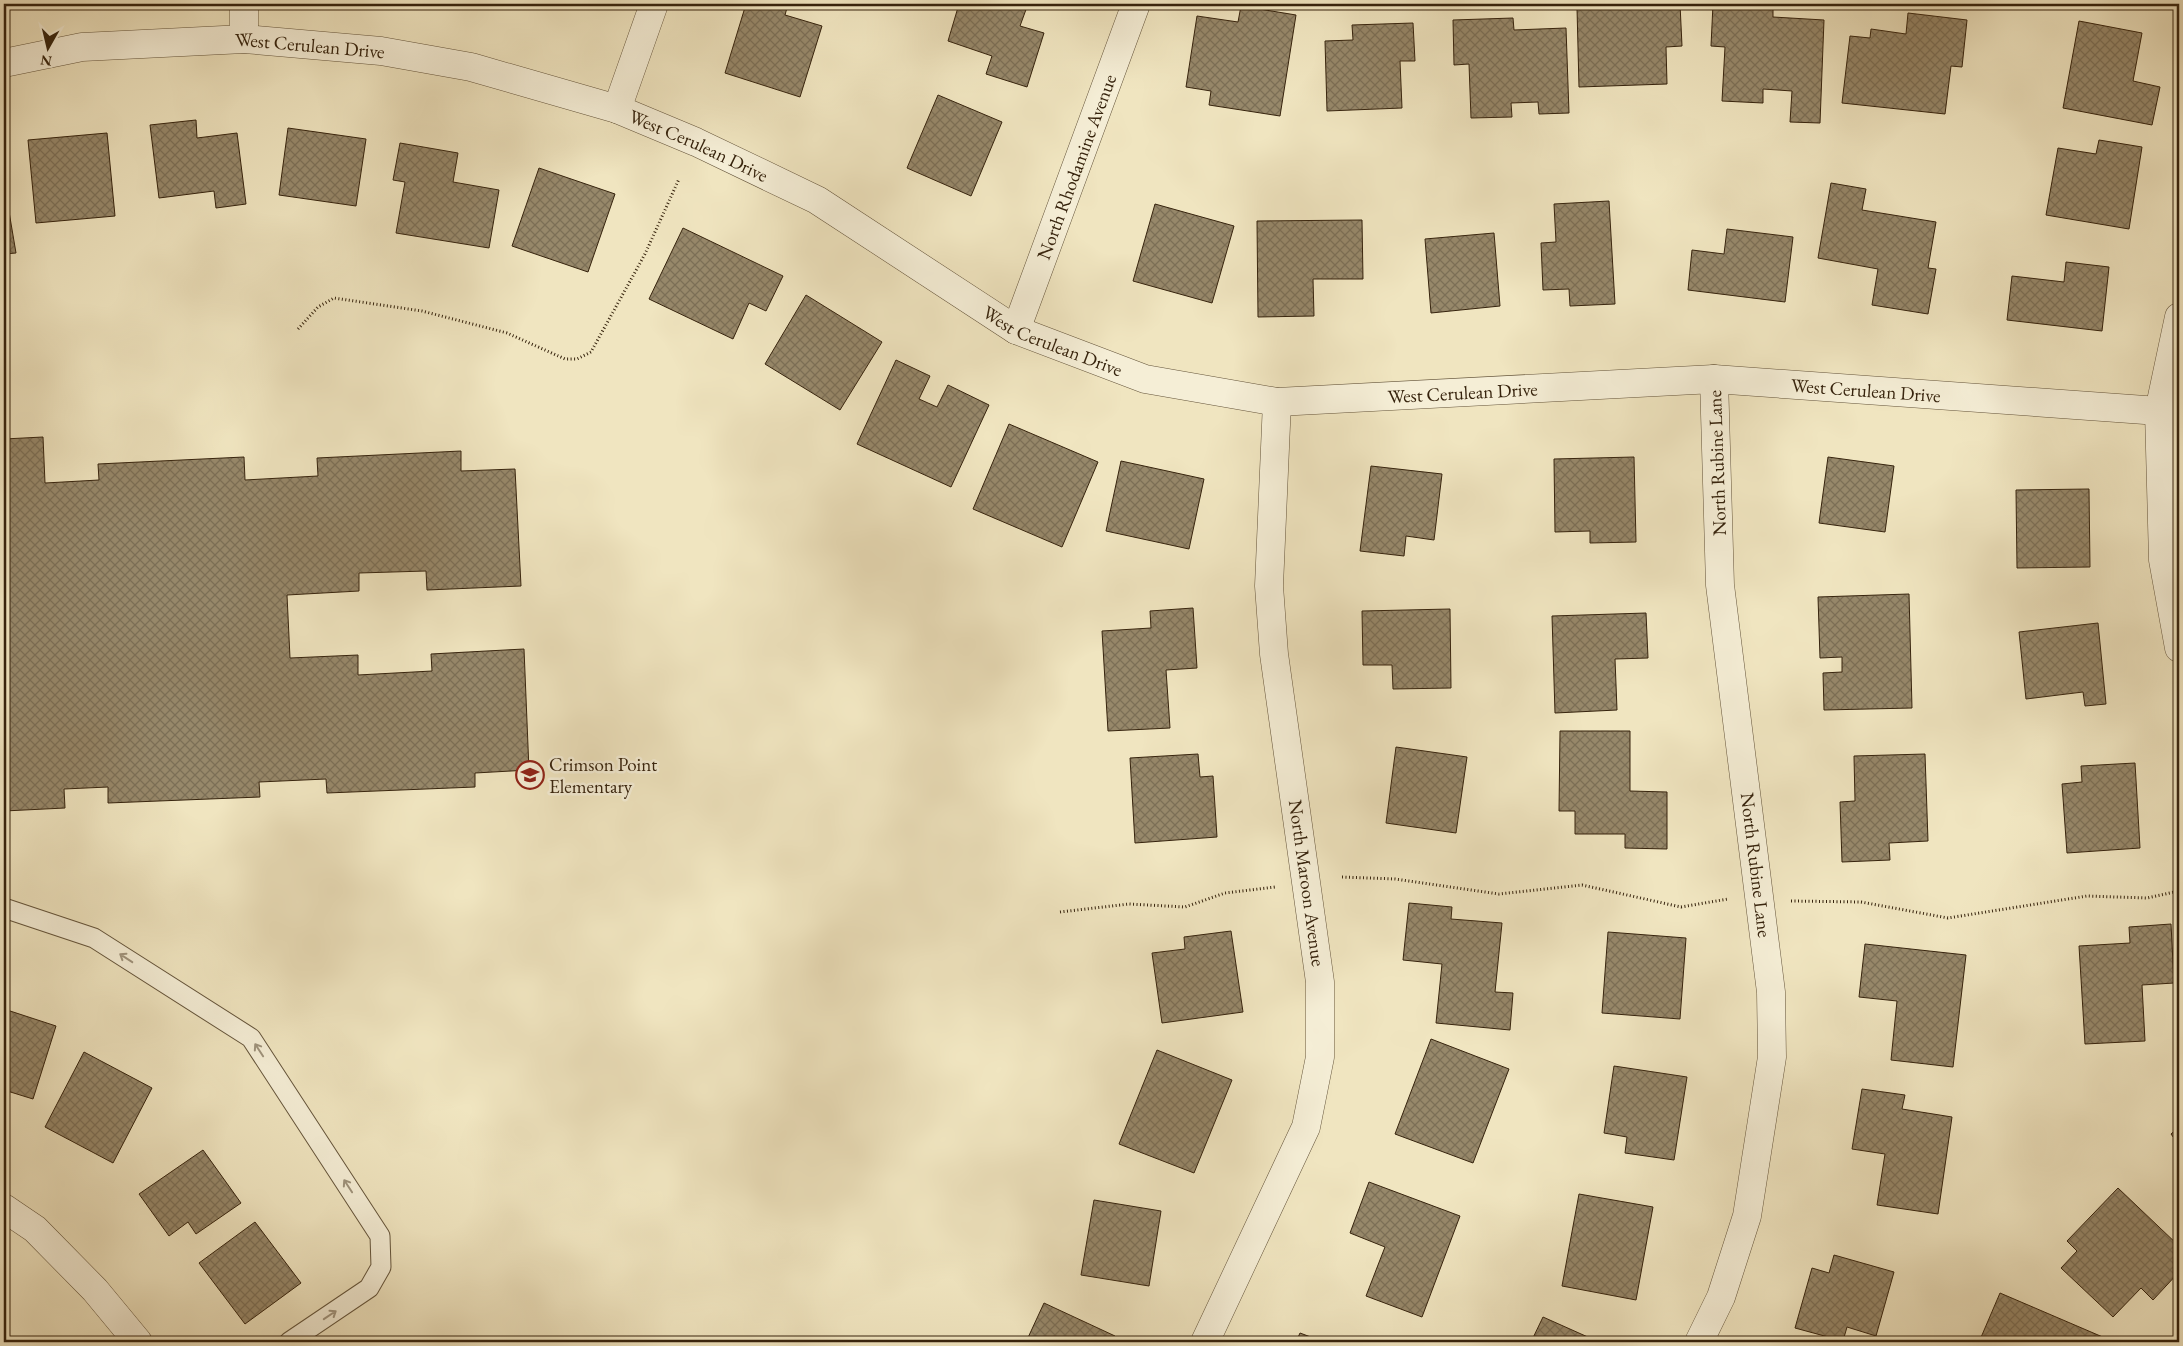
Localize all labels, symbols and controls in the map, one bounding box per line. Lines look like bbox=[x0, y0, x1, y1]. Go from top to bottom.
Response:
north arrow bbox=[22, 22, 72, 72]
street label: West Cerulean Drive bbox=[234, 26, 387, 64]
text: N bbox=[39, 51, 53, 71]
street label: North Rhodamine Avenue bbox=[1031, 71, 1122, 263]
street label: West Cerulean Drive bbox=[625, 103, 772, 187]
street label: West Cerulean Drive bbox=[978, 299, 1126, 382]
street label: West Cerulean Drive bbox=[1790, 372, 1942, 408]
street label: West Cerulean Drive bbox=[1387, 376, 1538, 409]
street label: North Rubine Lane bbox=[1702, 390, 1732, 536]
place label: Crimson Point Elementary bbox=[549, 752, 657, 799]
school or university icon: Crimson Point Elementary bbox=[515, 760, 545, 790]
street label: North Rubine Lane bbox=[1735, 791, 1777, 939]
street label: North Maroon Avenue bbox=[1283, 798, 1331, 968]
one-way arrow bbox=[119, 953, 133, 964]
one-way arrow bbox=[254, 1044, 264, 1058]
one-way arrow bbox=[342, 1180, 352, 1194]
one-way arrow bbox=[322, 1310, 336, 1320]

